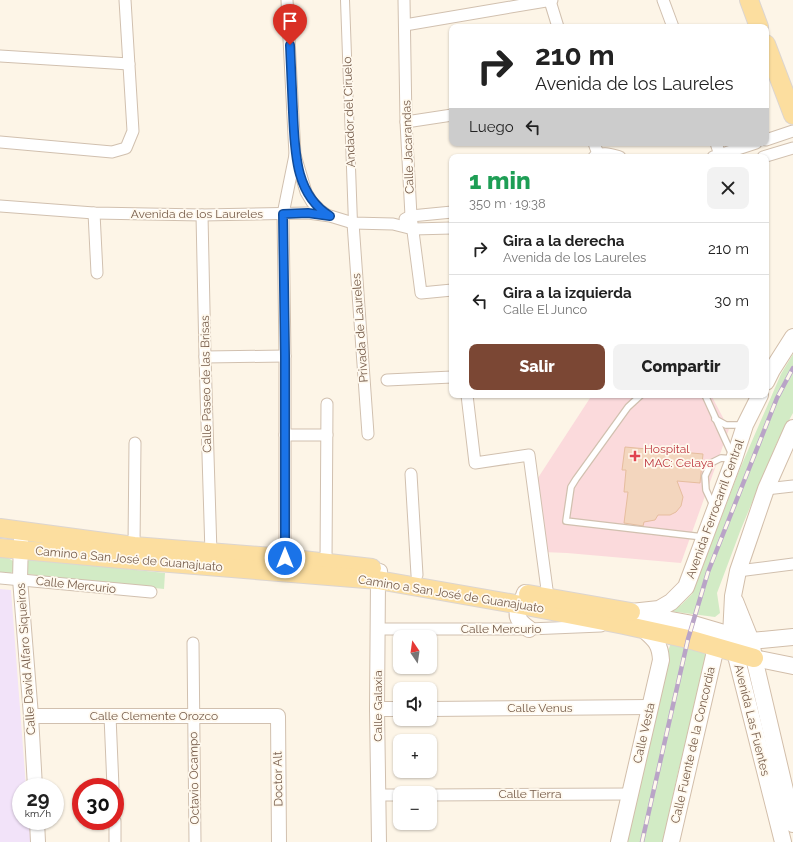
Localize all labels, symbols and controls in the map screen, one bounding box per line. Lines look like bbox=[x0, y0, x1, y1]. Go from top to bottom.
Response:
pin bbox=[273, 4, 307, 45]
icon: arrive bbox=[279, 10, 301, 32]
text: 210 m bbox=[535, 39, 615, 72]
icon: right bbox=[469, 40, 521, 92]
street label: Andador del Ciruelo bbox=[340, 56, 358, 168]
text: Avenida de los Laureles bbox=[535, 73, 733, 94]
street label: Calle Jacarandas bbox=[399, 100, 417, 194]
icon: left bbox=[522, 116, 544, 138]
text: Luego bbox=[469, 118, 514, 136]
text: 1 min bbox=[469, 166, 531, 195]
button: close bbox=[707, 167, 749, 209]
text: 350 m · 19:38 bbox=[469, 196, 546, 211]
street label: Avenida de los Laureles bbox=[131, 207, 263, 221]
text: Gira a la derecha bbox=[503, 232, 624, 250]
icon: right bbox=[469, 238, 491, 260]
text: 210 m bbox=[708, 240, 749, 258]
text: Avenida de los Laureles bbox=[503, 250, 646, 265]
street label: Privada de Laureles bbox=[349, 273, 371, 383]
text: Gira a la izquierda bbox=[503, 284, 632, 302]
icon: left bbox=[469, 290, 491, 312]
text: 30 m bbox=[714, 292, 749, 310]
text: Calle El Junco bbox=[503, 302, 587, 317]
street label: Calle Paseo de las Brisas bbox=[198, 315, 214, 453]
button: Salir bbox=[469, 344, 605, 390]
button: Compartir bbox=[613, 344, 749, 390]
street label: Avenida Ferrocarril Central bbox=[683, 437, 747, 580]
place label: Hospital MAC: Celaya bbox=[644, 442, 714, 470]
marker: Hospital MAC: Celaya bbox=[629, 450, 641, 462]
position arrow bbox=[264, 537, 306, 579]
street label: Camino a San José de Guanajuato bbox=[35, 544, 223, 574]
street label: Camino a San José de Guanajuato bbox=[357, 572, 545, 616]
street label: Calle Mercurio bbox=[35, 574, 117, 596]
street label: Calle David Alfaro Siqueiros bbox=[14, 582, 38, 736]
street label: Calle Mercurio bbox=[461, 622, 541, 636]
north arrow bbox=[393, 630, 437, 674]
map controls bbox=[393, 630, 437, 830]
street label: Avenida Las Fuentes bbox=[731, 663, 773, 777]
street label: Calle Fuente de la Concordia bbox=[668, 665, 718, 825]
street label: Calle Galaxia bbox=[371, 670, 385, 742]
button: sound bbox=[393, 682, 437, 726]
street label: Calle Venus bbox=[507, 701, 573, 715]
street label: Calle Vesta bbox=[630, 701, 658, 765]
street label: Calle Clemente Orozco bbox=[90, 709, 218, 723]
street label: Octavio Ocampo bbox=[186, 731, 202, 825]
button: + bbox=[393, 734, 437, 778]
street label: Doctor Alt bbox=[271, 751, 285, 807]
speed limit sign: 30 bbox=[72, 778, 124, 830]
button: − bbox=[393, 786, 437, 830]
text: 29 bbox=[26, 787, 50, 811]
street label: Calle Tierra bbox=[499, 787, 561, 801]
text: km/h bbox=[25, 808, 51, 819]

